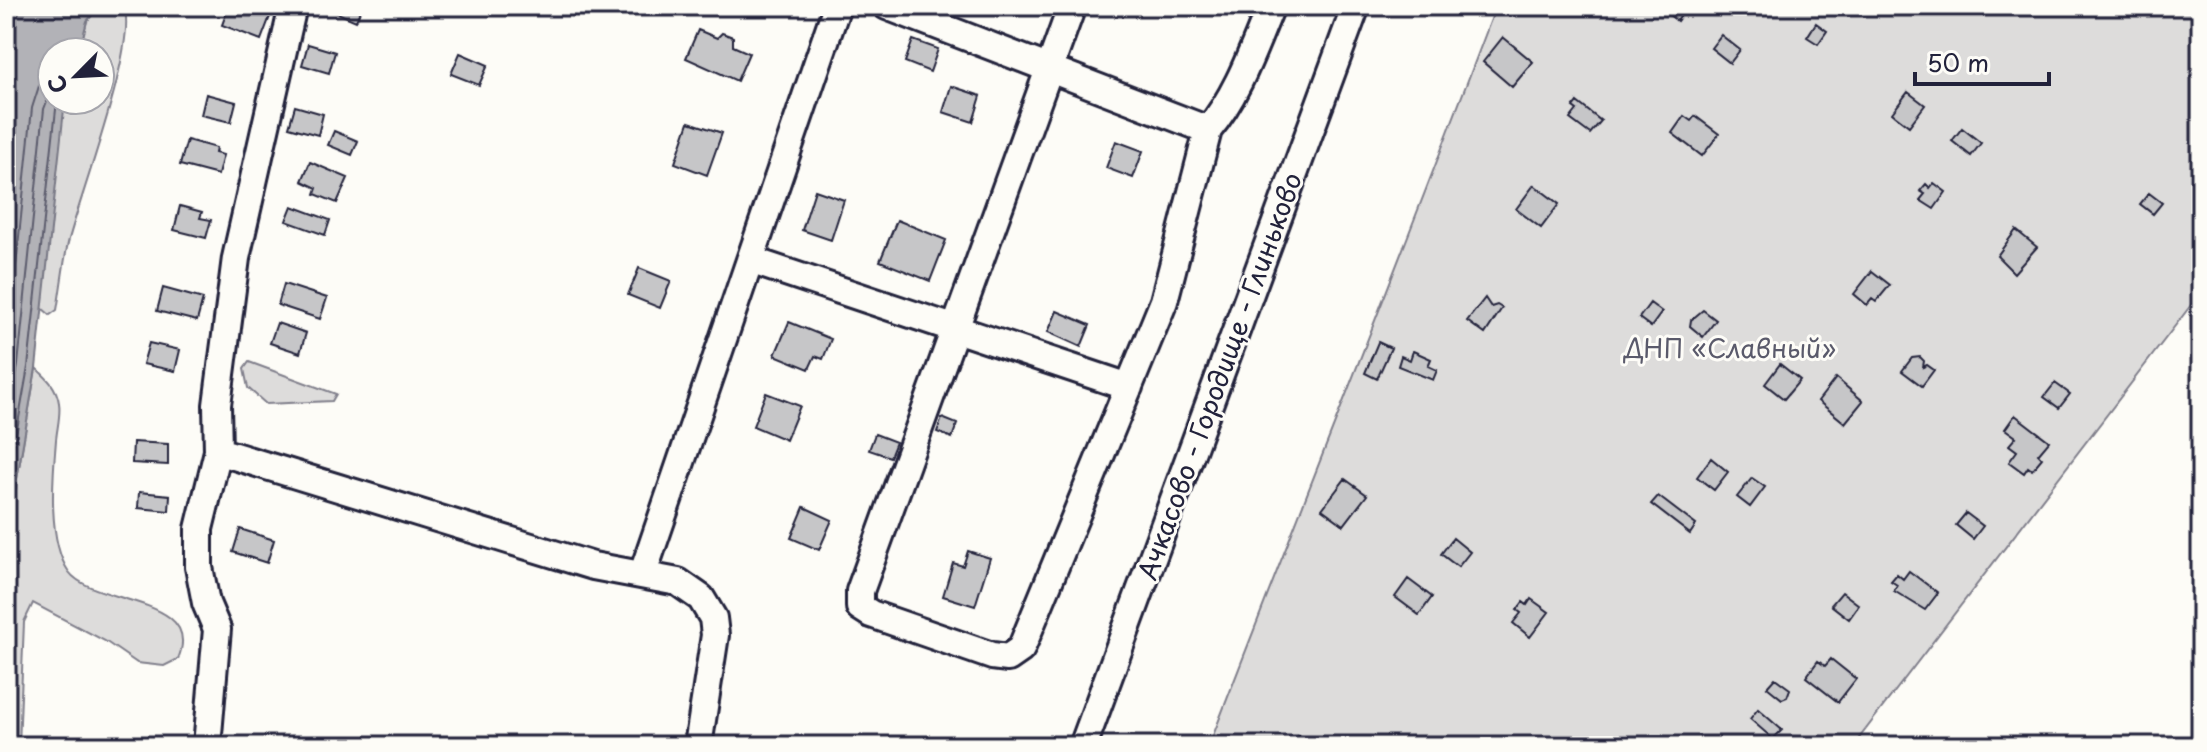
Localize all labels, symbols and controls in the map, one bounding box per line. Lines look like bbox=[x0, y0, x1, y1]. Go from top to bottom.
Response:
north arrow bbox=[36, 36, 116, 116]
scale bar bbox=[1915, 36, 2049, 86]
text: 50 m bbox=[1927, 44, 1989, 80]
text: С bbox=[38, 70, 75, 99]
street label: Ачкасово - Городище - Глиньково bbox=[1127, 167, 1311, 585]
park label: ДНП «Славный» bbox=[1623, 328, 1836, 367]

